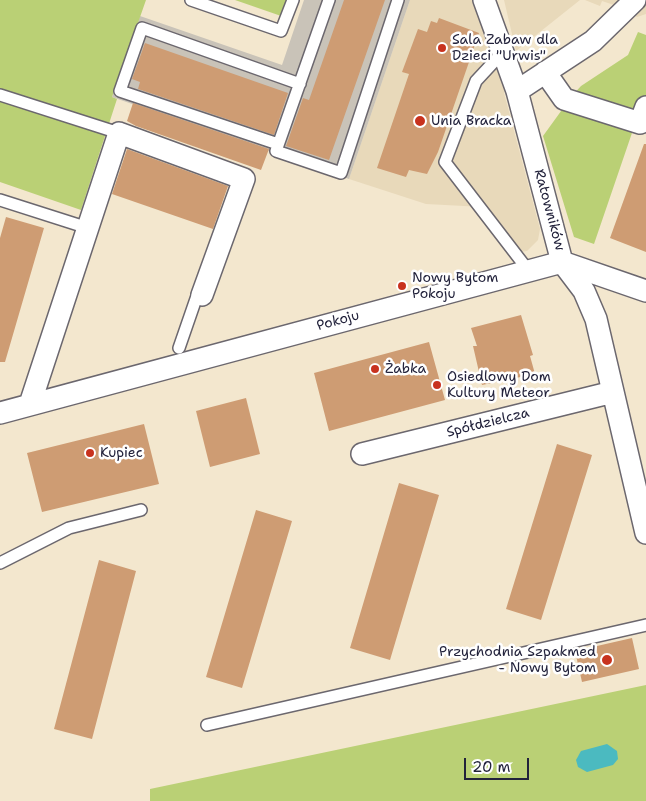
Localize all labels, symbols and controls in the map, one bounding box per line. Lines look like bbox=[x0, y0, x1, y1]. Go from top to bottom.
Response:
place label: Sala Zabaw dla Dzieci "Urwis" bbox=[452, 32, 558, 64]
marker: Sala Zabaw dla Dzieci "Urwis" bbox=[436, 42, 448, 54]
place label: Unia Bracka bbox=[431, 113, 512, 129]
marker: Unia Bracka bbox=[413, 114, 427, 128]
street label: Ratowników bbox=[530, 167, 568, 253]
place label: Nowy Bytom Pokoju bbox=[412, 270, 498, 302]
marker: Nowy Bytom Pokoju bbox=[396, 280, 408, 292]
street label: Pokoju bbox=[315, 307, 361, 335]
place label: Żabka bbox=[385, 361, 426, 377]
marker: Żabka bbox=[369, 363, 381, 375]
place label: Osiedlowy Dom Kultury Meteor bbox=[447, 369, 551, 402]
marker: Osiedlowy Dom Kultury Meteor bbox=[431, 379, 443, 391]
street label: Spółdzielcza bbox=[445, 405, 531, 441]
place label: Kupiec bbox=[100, 445, 143, 461]
marker: Kupiec bbox=[84, 447, 96, 459]
place label: Przychodnia Szpakmed - Nowy Bytom bbox=[439, 644, 596, 676]
marker: Przychodnia Szpakmed - Nowy Bytom bbox=[600, 653, 614, 667]
scale bar bbox=[466, 748, 531, 780]
text: 20 m bbox=[472, 757, 511, 777]

